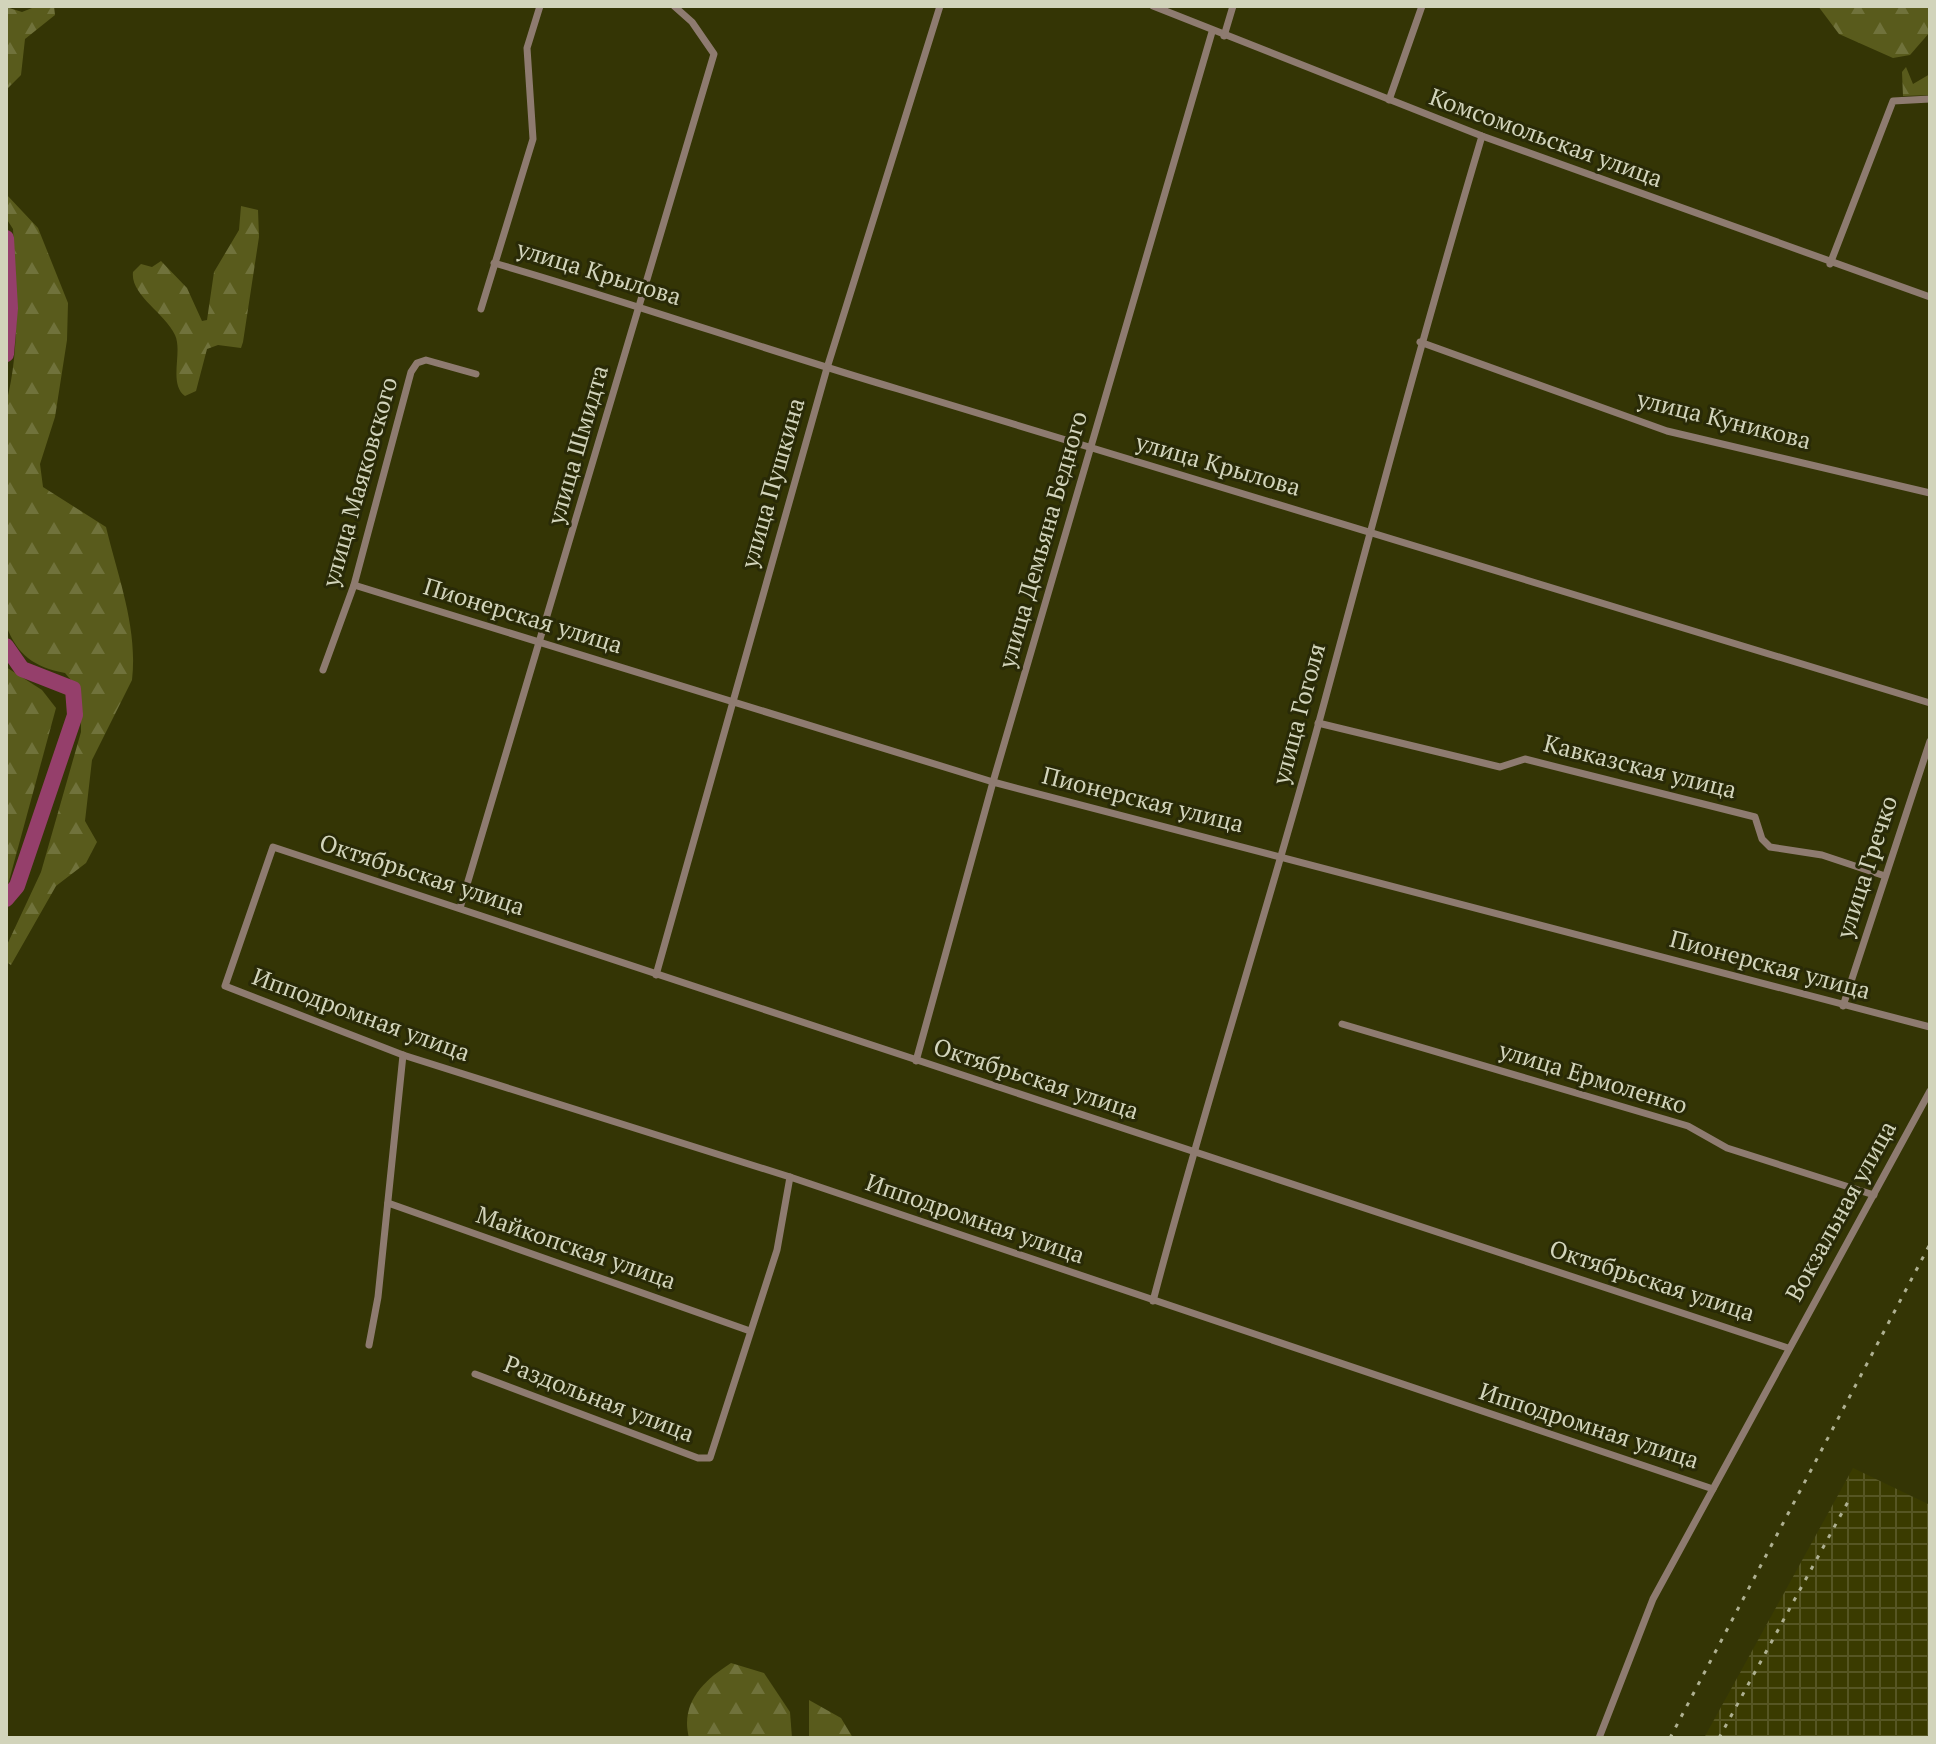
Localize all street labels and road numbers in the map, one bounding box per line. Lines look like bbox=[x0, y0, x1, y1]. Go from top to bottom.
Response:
street label: Комсомольская улица bbox=[1425, 80, 1667, 194]
street label: улица Крылова bbox=[512, 232, 685, 312]
street label: улица Шмидта bbox=[539, 361, 615, 529]
street label: улица Маяковского bbox=[313, 373, 404, 591]
street label: улица Куникова bbox=[1633, 382, 1815, 456]
street label: улица Пушкина bbox=[732, 394, 812, 573]
street label: улица Демьяна Бедного bbox=[990, 407, 1094, 673]
street label: улица Крылова bbox=[1131, 425, 1304, 503]
street label: Пионерская улица bbox=[420, 570, 627, 661]
street label: улица Гоголя bbox=[1264, 640, 1332, 789]
street label: Кавказская улица bbox=[1540, 727, 1740, 805]
street label: Пионерская улица bbox=[1039, 759, 1247, 840]
street label: улица Гречко bbox=[1828, 791, 1904, 943]
street label: Октябрьская улица bbox=[316, 826, 529, 922]
street label: Пионерская улица bbox=[1666, 922, 1874, 1006]
street label: Ипподромная улица bbox=[248, 960, 475, 1068]
street label: Октябрьская улица bbox=[930, 1030, 1143, 1126]
street label: улица Ермоленко bbox=[1494, 1033, 1692, 1121]
street label: Вокзальная улица bbox=[1777, 1115, 1903, 1306]
street label: Ипподромная улица bbox=[862, 1166, 1089, 1271]
street label: Майкопская улица bbox=[472, 1198, 680, 1296]
street label: Октябрьская улица bbox=[1546, 1232, 1759, 1328]
street label: Раздольная улица bbox=[500, 1347, 699, 1449]
street label: Ипподромная улица bbox=[1475, 1374, 1703, 1476]

